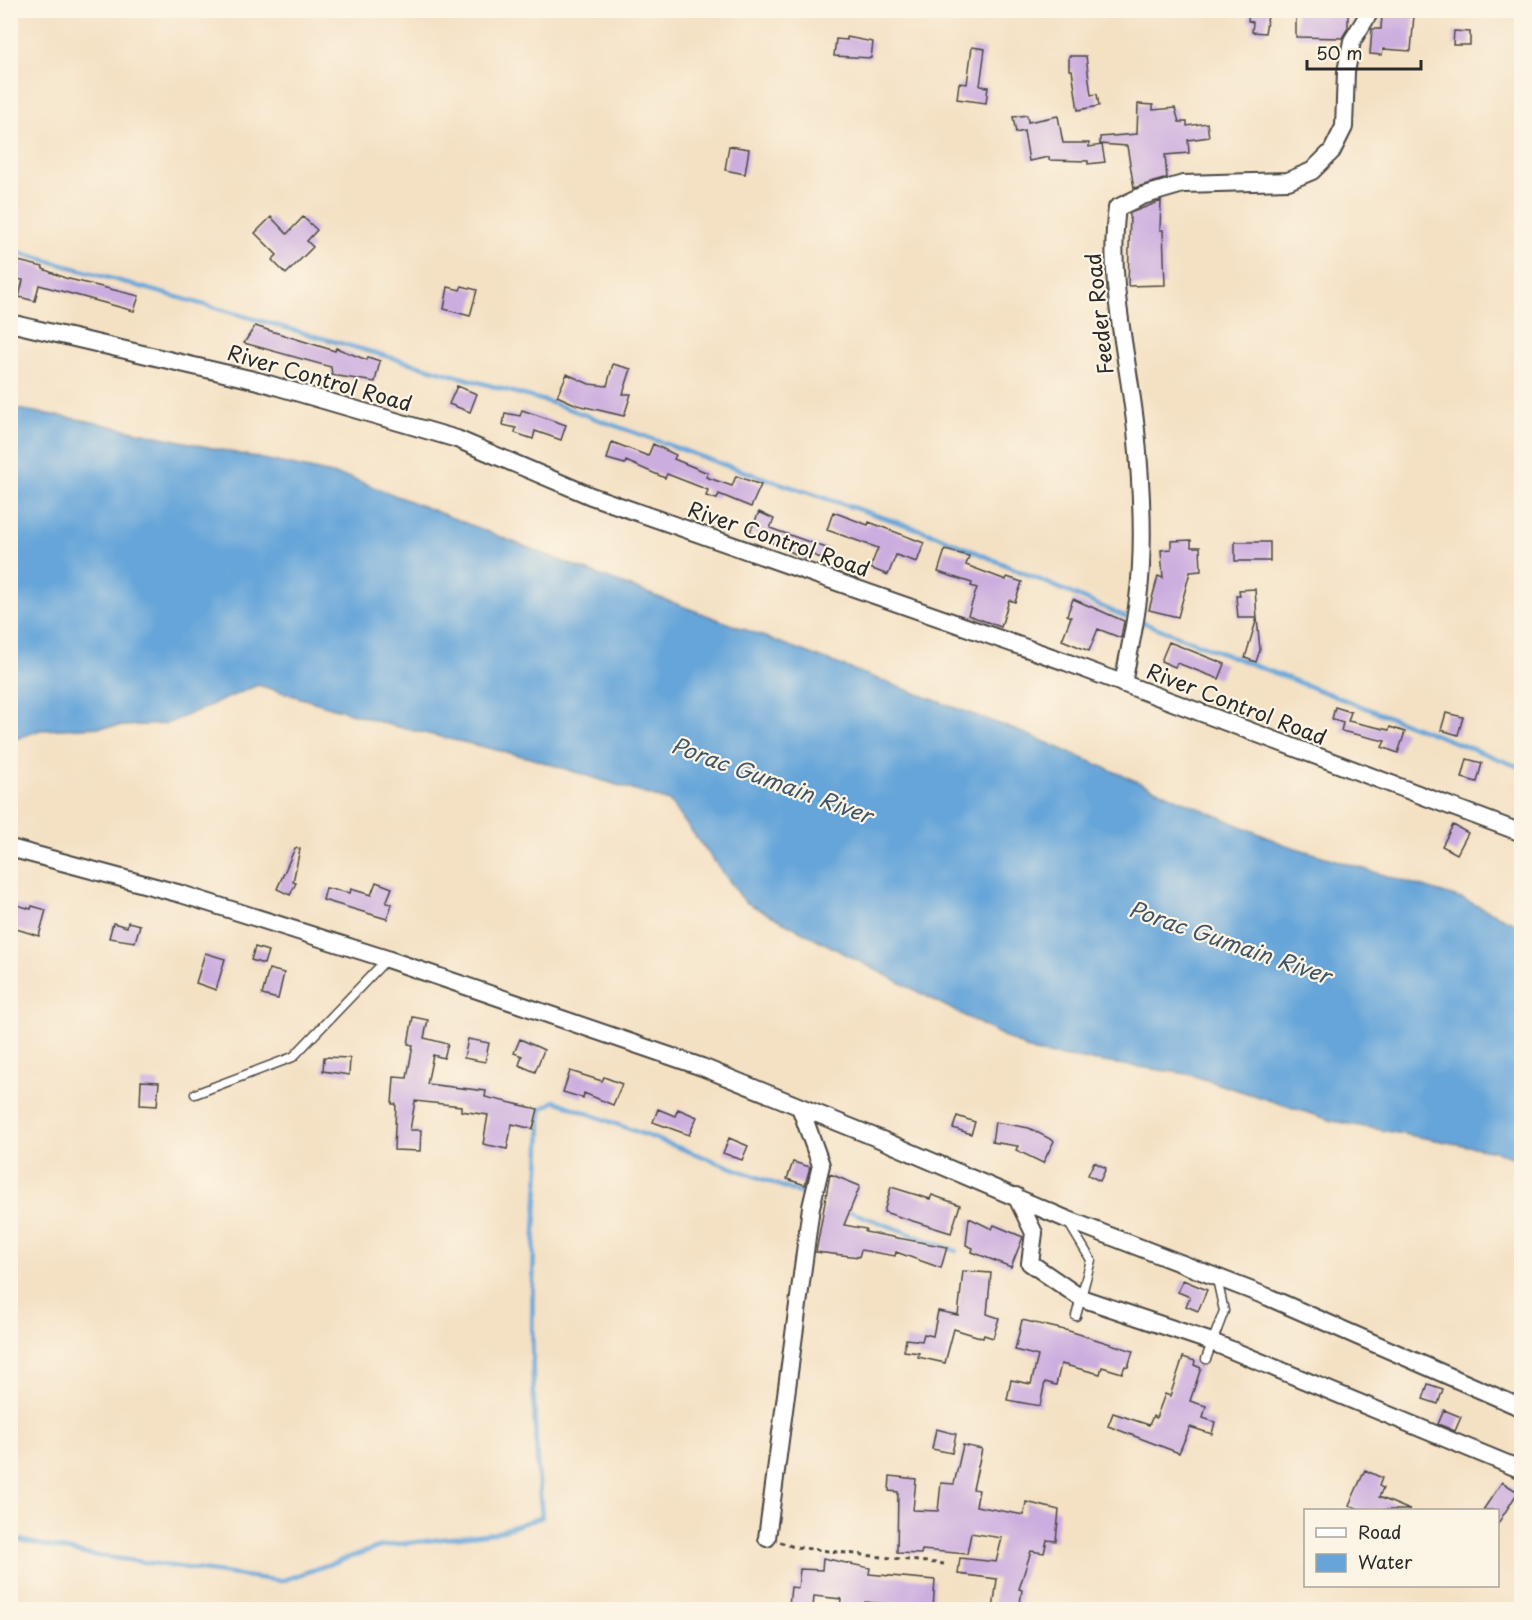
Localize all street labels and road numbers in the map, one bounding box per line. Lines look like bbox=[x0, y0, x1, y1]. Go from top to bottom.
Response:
street label: Feeder Road bbox=[1076, 252, 1120, 376]
street label: River Control Road bbox=[224, 335, 416, 419]
street label: River Control Road bbox=[684, 492, 874, 584]
street label: River Control Road bbox=[1142, 654, 1332, 752]

